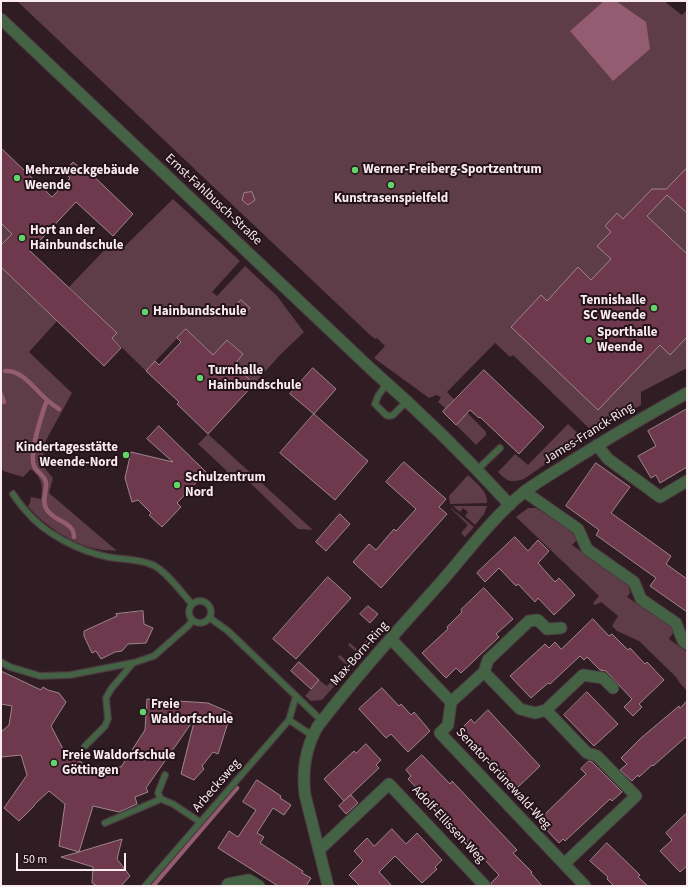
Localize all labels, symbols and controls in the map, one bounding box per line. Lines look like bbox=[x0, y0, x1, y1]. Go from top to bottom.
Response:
street label: Ernst-Fahlbusch-Straße bbox=[161, 151, 265, 249]
place label: Werner-Freiberg-Sportzentrum bbox=[363, 162, 542, 178]
place label: Mehrzweckgebäude Weende bbox=[25, 163, 139, 194]
marker: Werner-Freiberg-Sportzentrum bbox=[350, 165, 360, 175]
marker: Mehrzweckgebäude Weende bbox=[12, 173, 22, 183]
marker: Kunstrasenspielfeld bbox=[386, 180, 396, 190]
place label: Kunstrasenspielfeld bbox=[334, 191, 448, 207]
place label: Hort an der Hainbundschule bbox=[30, 223, 123, 254]
marker: Hort an der Hainbundschule bbox=[17, 233, 27, 243]
place label: Tennishalle SC Weende bbox=[580, 293, 646, 324]
marker: Tennishalle SC Weende bbox=[649, 303, 659, 313]
place label: Hainbundschule bbox=[153, 304, 246, 320]
marker: Hainbundschule bbox=[140, 307, 150, 317]
place label: Sporthalle Weende bbox=[597, 325, 657, 356]
marker: Sporthalle Weende bbox=[584, 335, 594, 345]
place label: Turnhalle Hainbundschule bbox=[208, 363, 301, 394]
marker: Turnhalle Hainbundschule bbox=[195, 373, 205, 383]
street label: James-Franck-Ring bbox=[541, 400, 637, 468]
place label: Kindertagesstätte Weende-Nord bbox=[16, 440, 118, 471]
marker: Kindertagesstätte Weende-Nord bbox=[121, 450, 131, 460]
place label: Schulzentrum Nord bbox=[185, 470, 266, 501]
marker: Schulzentrum Nord bbox=[172, 480, 182, 490]
street label: Max-Born-Ring bbox=[328, 619, 392, 689]
place label: Freie Waldorfschule bbox=[151, 697, 233, 728]
marker: Freie Waldorfschule bbox=[138, 707, 148, 717]
street label: Senator-Grünewald-Weg bbox=[452, 725, 554, 833]
place label: Freie Waldorfschule Göttingen bbox=[62, 748, 176, 779]
street label: Arbecksweg bbox=[190, 756, 244, 816]
marker: Freie Waldorfschule Göttingen bbox=[49, 758, 59, 768]
street label: Adolf-Ellissen-Weg bbox=[408, 783, 488, 867]
scale bar bbox=[18, 845, 128, 871]
text: 50 m bbox=[23, 851, 47, 868]

